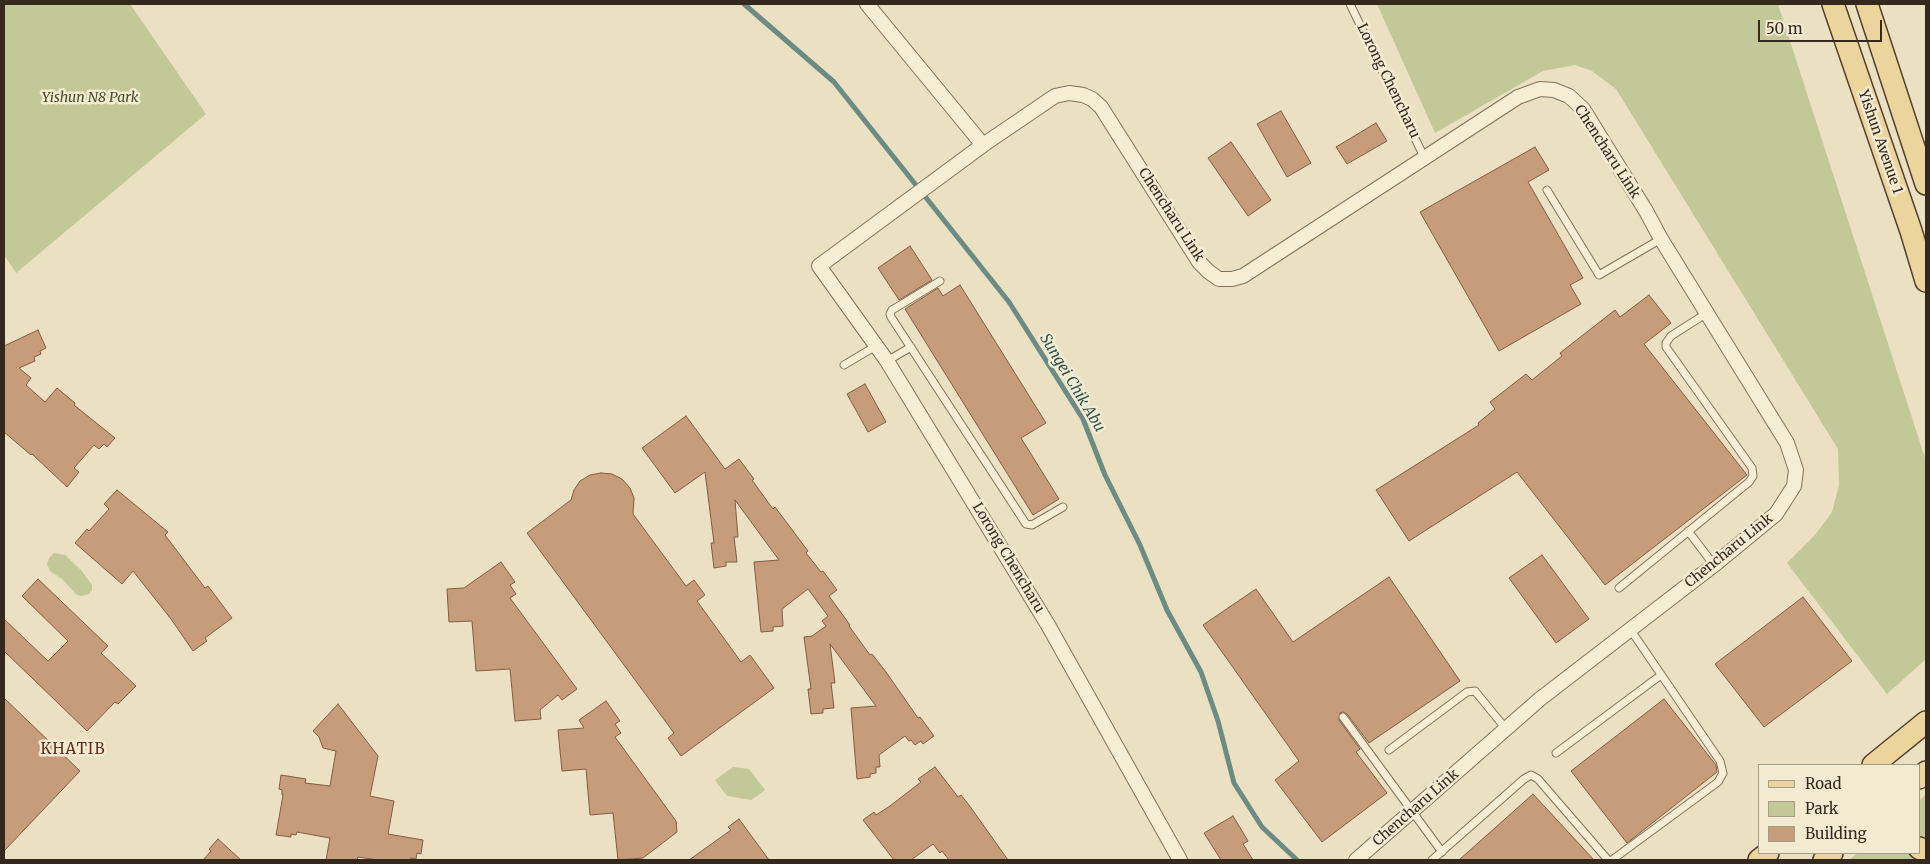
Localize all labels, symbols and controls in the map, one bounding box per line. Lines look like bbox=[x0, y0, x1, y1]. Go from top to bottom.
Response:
scale bar bbox=[1760, 10, 1884, 42]
text: 50 m bbox=[1766, 19, 1803, 38]
street label: Lorong Chencharu bbox=[1353, 21, 1423, 141]
street label: Yishun Avenue 1 bbox=[1854, 88, 1906, 196]
park label: Yishun N8 Park bbox=[42, 90, 138, 106]
street label: Chencharu Link bbox=[1570, 102, 1644, 202]
street label: Chencharu Link bbox=[1134, 165, 1208, 265]
water label: Sungei Chik Abu bbox=[1036, 331, 1108, 435]
street label: Lorong Chencharu bbox=[968, 500, 1048, 616]
street label: Chencharu Link bbox=[1682, 510, 1776, 592]
district label: KHATIB bbox=[40, 741, 106, 759]
legend bbox=[1758, 764, 1920, 854]
street label: Chencharu Link bbox=[1370, 766, 1462, 850]
text: Road bbox=[1805, 774, 1841, 793]
text: Park bbox=[1805, 799, 1838, 818]
text: Building bbox=[1805, 824, 1867, 843]

